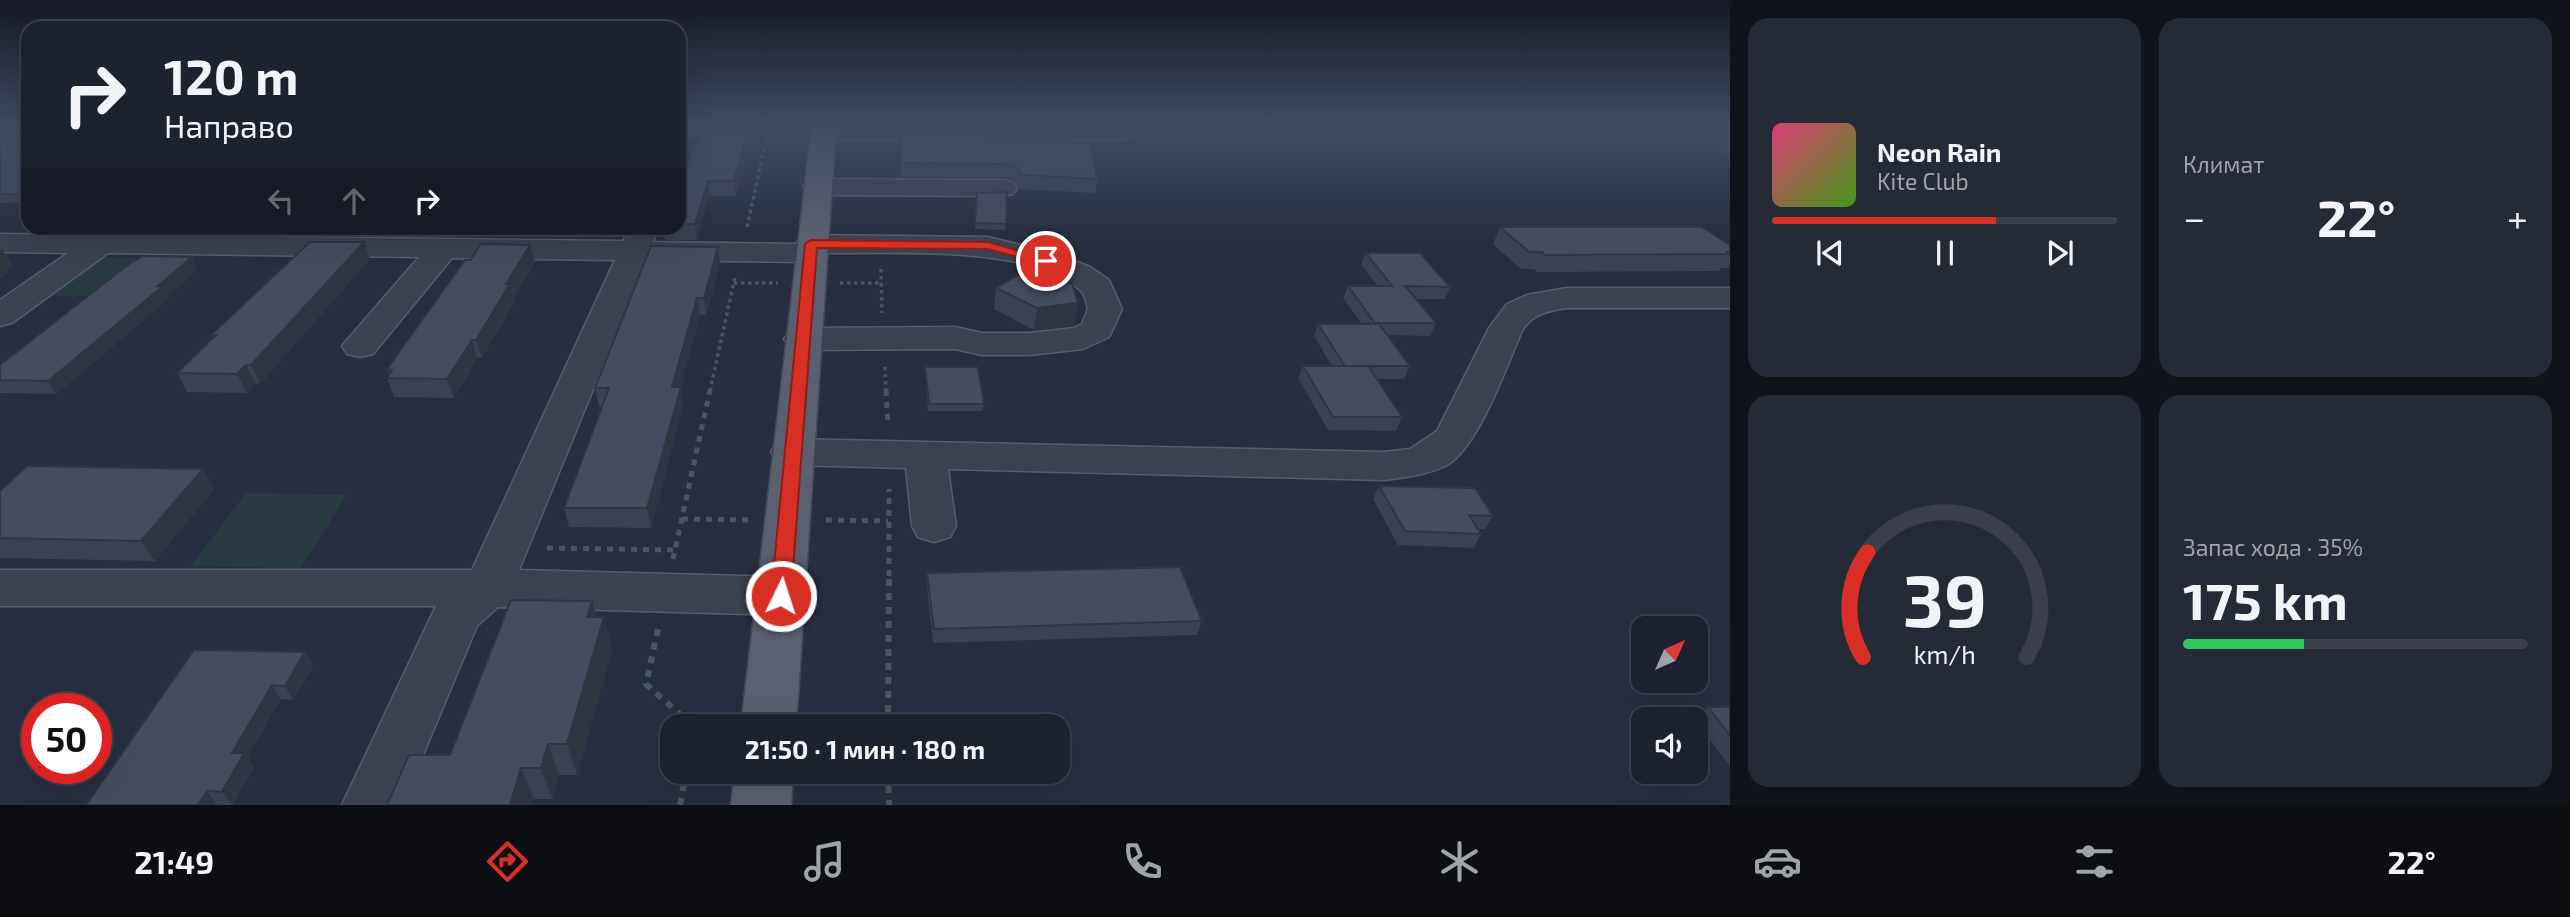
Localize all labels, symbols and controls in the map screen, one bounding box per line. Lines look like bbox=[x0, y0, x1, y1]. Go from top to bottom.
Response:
text: 120 m bbox=[164, 46, 298, 105]
icon: right bbox=[49, 49, 140, 140]
text: Направо bbox=[164, 106, 294, 144]
text: Neon Rain bbox=[1877, 136, 2001, 167]
text: Климат bbox=[2183, 150, 2264, 178]
text: Kite Club bbox=[1877, 167, 1969, 195]
icon: left bbox=[262, 182, 300, 220]
icon: ahead bbox=[335, 182, 373, 220]
icon: right bbox=[408, 182, 446, 220]
text: 22° bbox=[2317, 185, 2395, 247]
text: − bbox=[2183, 194, 2205, 240]
text: + bbox=[2507, 194, 2528, 240]
pin bbox=[1016, 231, 1076, 291]
icon: previous bbox=[1811, 234, 1849, 272]
icon: pause bbox=[1926, 234, 1964, 272]
icon: next bbox=[2041, 234, 2079, 272]
icon: arrive bbox=[1027, 242, 1065, 280]
text: Запас хода · 35% bbox=[2183, 533, 2363, 561]
text: 39 bbox=[1902, 554, 1987, 642]
position arrow bbox=[744, 559, 818, 633]
text: 175 km bbox=[2183, 568, 2348, 630]
north arrow bbox=[1631, 616, 1708, 693]
map controls bbox=[1631, 616, 1708, 784]
text: km/h bbox=[1913, 639, 1976, 669]
speed limit sign: 50 bbox=[21, 693, 112, 784]
button: sound bbox=[1631, 707, 1708, 784]
text: 21:50 · 1 мин · 180 m bbox=[745, 733, 985, 764]
icon: directions bbox=[483, 837, 532, 886]
icon: music bbox=[800, 837, 849, 886]
icon: phone bbox=[1118, 837, 1167, 886]
icon: climate bbox=[1435, 837, 1484, 886]
icon: car bbox=[1753, 837, 1802, 886]
icon: filters bbox=[2070, 837, 2119, 886]
text: 21:49 bbox=[134, 842, 214, 880]
text: 22° bbox=[2388, 842, 2436, 880]

